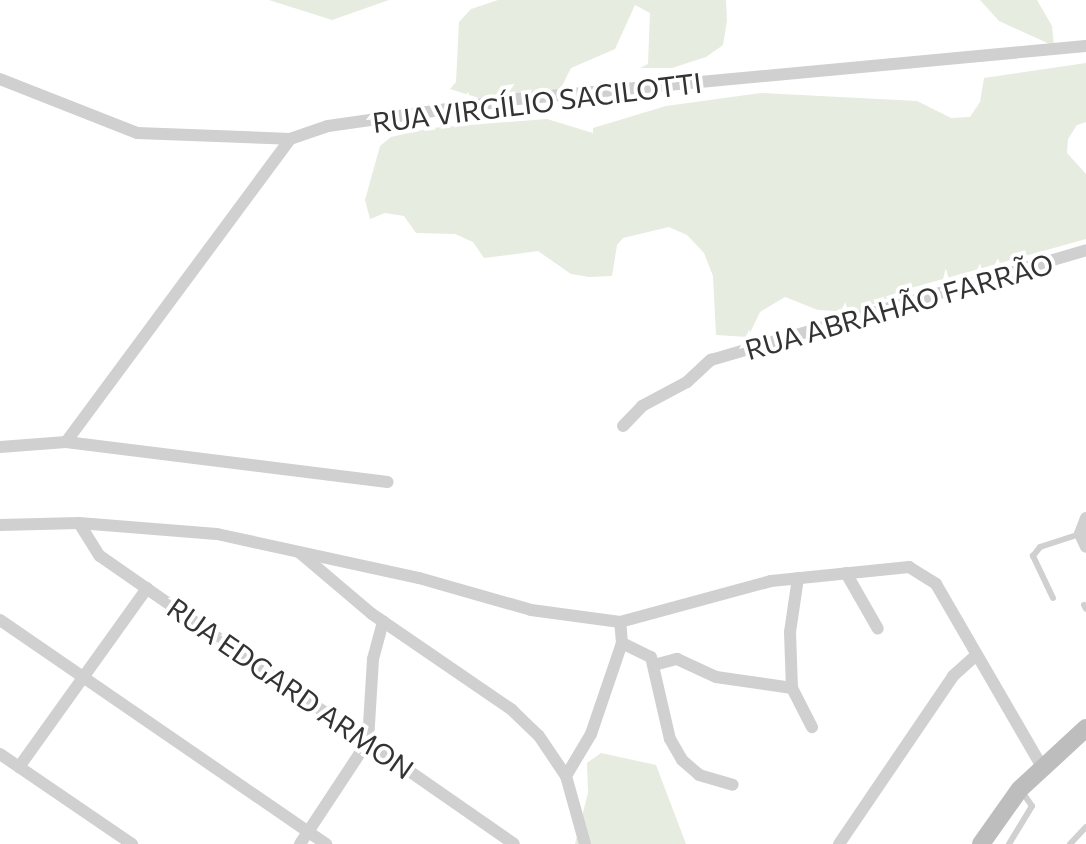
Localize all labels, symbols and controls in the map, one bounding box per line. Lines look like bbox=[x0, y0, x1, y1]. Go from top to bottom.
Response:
street label: RUA VIRGÍLIO SACILOTTI bbox=[370, 65, 704, 139]
street label: RUA ABRAHÃO FARRÃO bbox=[741, 246, 1057, 366]
street label: RUA EDGARD ARMON bbox=[161, 590, 421, 786]

